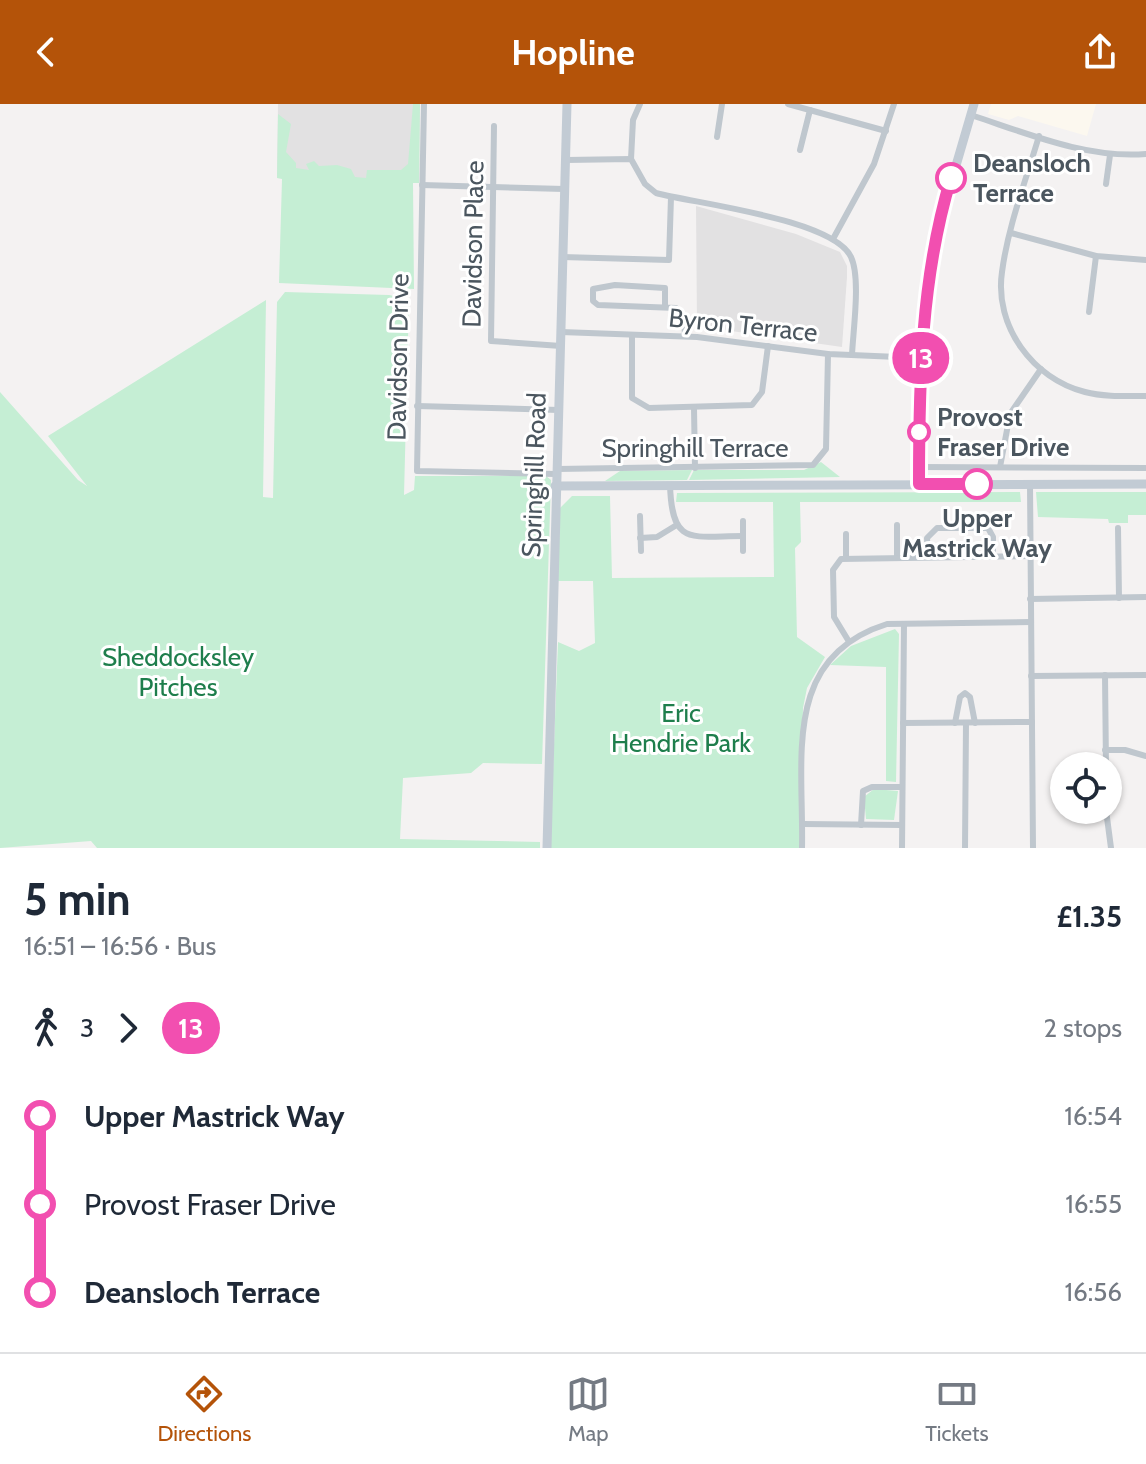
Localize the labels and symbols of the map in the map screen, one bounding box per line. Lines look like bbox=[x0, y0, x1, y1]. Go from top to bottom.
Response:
place label: Deansloch Terrace bbox=[973, 147, 1091, 209]
street label: Davidson Place bbox=[456, 160, 490, 328]
marker: Deansloch Terrace bbox=[936, 163, 966, 193]
street label: Davidson Drive bbox=[381, 273, 415, 441]
street label: Byron Terrace bbox=[667, 301, 819, 349]
line badge: 13 bbox=[885, 332, 957, 384]
street label: Springhill Road bbox=[515, 392, 553, 558]
place label: Provost Fraser Drive bbox=[937, 401, 1069, 463]
marker: Provost Fraser Drive bbox=[908, 421, 930, 443]
street label: Springhill Terrace bbox=[601, 432, 789, 464]
marker: Upper Mastrick Way bbox=[962, 469, 992, 499]
place label: Upper Mastrick Way bbox=[902, 502, 1052, 564]
park label: Sheddocksley Pitches bbox=[102, 641, 254, 703]
park label: Eric Hendrie Park bbox=[611, 697, 751, 759]

